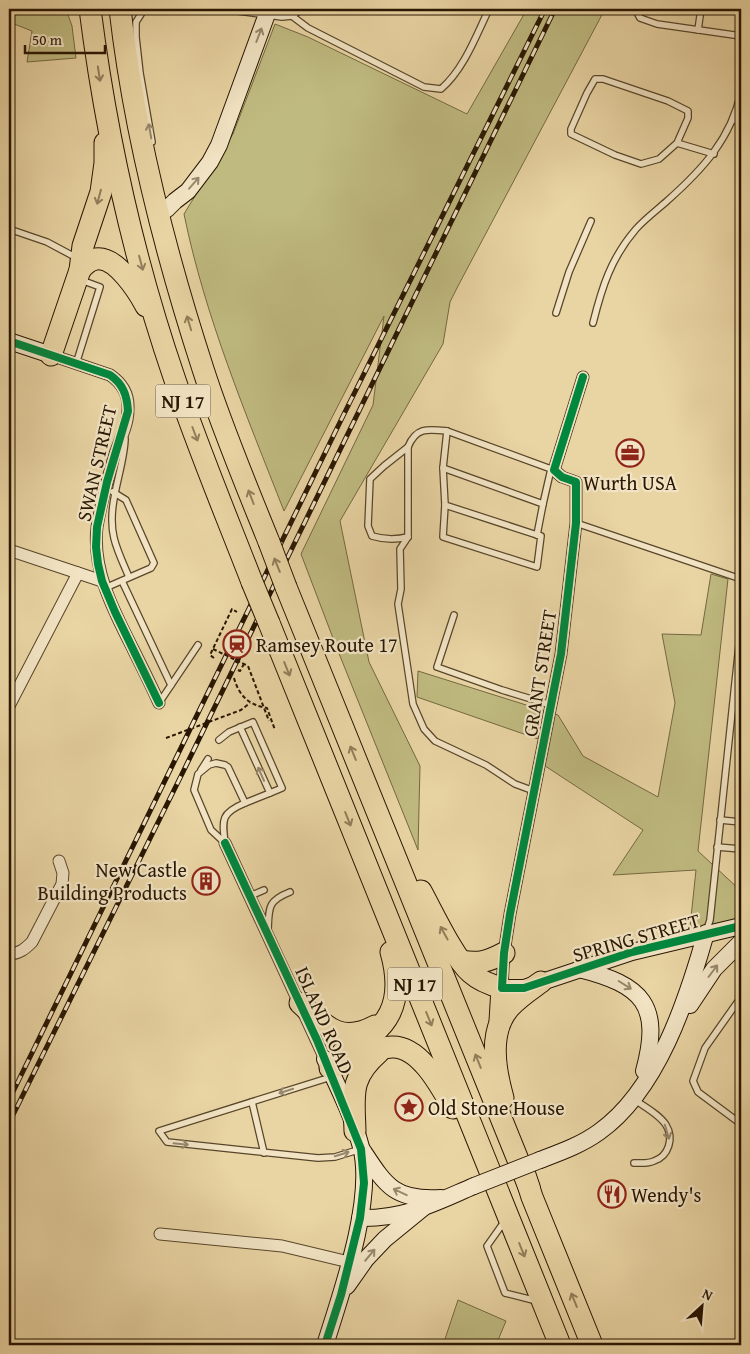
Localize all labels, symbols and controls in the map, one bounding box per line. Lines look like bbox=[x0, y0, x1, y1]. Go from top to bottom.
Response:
scale bar bbox=[25, 22, 105, 54]
one-way arrow bbox=[255, 28, 264, 44]
text: 50 m bbox=[32, 29, 63, 50]
one-way arrow bbox=[95, 66, 105, 82]
one-way arrow bbox=[145, 123, 155, 139]
one-way arrow bbox=[188, 177, 200, 190]
one-way arrow bbox=[94, 188, 103, 204]
one-way arrow bbox=[136, 255, 146, 271]
one-way arrow bbox=[183, 315, 193, 331]
road number: NJ 17 bbox=[156, 384, 210, 418]
street label: SWAN STREET bbox=[69, 402, 123, 524]
one-way arrow bbox=[191, 426, 200, 442]
office icon: Wurth USA bbox=[615, 438, 645, 468]
place label: Wurth USA bbox=[583, 468, 677, 497]
one-way arrow bbox=[246, 490, 255, 505]
one-way arrow bbox=[272, 558, 282, 573]
street label: GRANT STREET bbox=[515, 607, 563, 739]
station icon: Ramsey Route 17 bbox=[222, 629, 252, 659]
place label: Ramsey Route 17 bbox=[256, 630, 398, 659]
one-way arrow bbox=[283, 661, 292, 676]
one-way arrow bbox=[348, 746, 357, 761]
one-way arrow bbox=[256, 767, 265, 782]
one-way arrow bbox=[344, 811, 353, 826]
place label: New Castle Building Products bbox=[37, 855, 187, 907]
building icon: New Castle Building Products bbox=[191, 866, 221, 896]
street label: SPRING STREET bbox=[569, 905, 703, 969]
one-way arrow bbox=[439, 926, 449, 940]
street label: ISLAND ROAD bbox=[288, 962, 362, 1078]
one-way arrow bbox=[708, 964, 718, 978]
road number: NJ 17 bbox=[388, 968, 442, 1001]
one-way arrow bbox=[617, 980, 631, 990]
one-way arrow bbox=[425, 1011, 434, 1026]
one-way arrow bbox=[472, 1054, 482, 1069]
one-way arrow bbox=[279, 1087, 295, 1096]
place icon: Old Stone House bbox=[394, 1092, 424, 1122]
place label: Old Stone House bbox=[428, 1093, 565, 1122]
one-way arrow bbox=[663, 1123, 673, 1139]
one-way arrow bbox=[173, 1139, 189, 1149]
one-way arrow bbox=[334, 1149, 350, 1159]
restaurant icon: Wendy's bbox=[597, 1179, 627, 1209]
place label: Wendy's bbox=[631, 1180, 702, 1209]
one-way arrow bbox=[393, 1187, 408, 1197]
one-way arrow bbox=[518, 1242, 527, 1258]
one-way arrow bbox=[364, 1249, 376, 1262]
north arrow bbox=[678, 1282, 728, 1332]
text: N bbox=[699, 1283, 717, 1306]
one-way arrow bbox=[569, 1293, 578, 1308]

